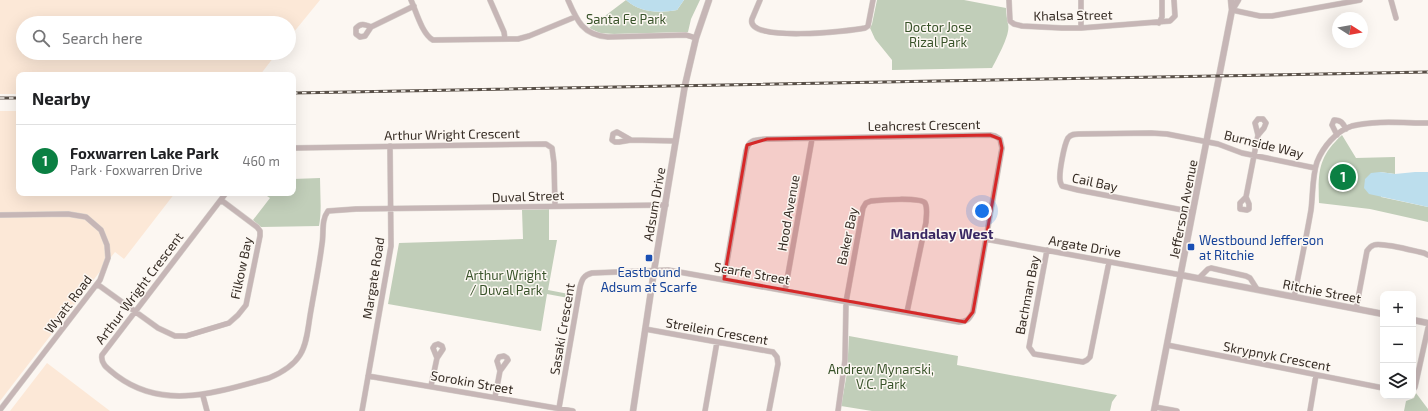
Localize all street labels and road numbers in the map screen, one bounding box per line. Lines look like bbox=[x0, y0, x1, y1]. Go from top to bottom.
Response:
street label: Khalsa Street bbox=[1033, 6, 1113, 24]
street label: Leahcrest Crescent bbox=[867, 116, 981, 134]
street label: Arthur Wright Crescent bbox=[384, 125, 520, 143]
street label: Burnside Way bbox=[1223, 126, 1306, 162]
street label: Jefferson Avenue bbox=[1166, 158, 1200, 260]
street label: Adsum Drive bbox=[640, 166, 668, 242]
street label: Cail Bay bbox=[1071, 169, 1119, 195]
street label: Hood Avenue bbox=[773, 174, 803, 252]
street label: Duval Street bbox=[491, 187, 565, 205]
street label: Baker Bay bbox=[833, 206, 861, 266]
street label: Arthur Wright Crescent bbox=[92, 229, 186, 347]
street label: Argate Drive bbox=[1048, 232, 1122, 260]
street label: Filkow Bay bbox=[227, 235, 255, 301]
street label: Margate Road bbox=[359, 236, 387, 320]
street label: Bachman Bay bbox=[1011, 254, 1043, 336]
street label: Scarfe Street bbox=[713, 258, 791, 288]
street label: Wyatt Road bbox=[41, 272, 95, 336]
street label: Ritchie Street bbox=[1282, 276, 1363, 306]
street label: Sasaki Crescent bbox=[546, 282, 578, 376]
street label: Streilein Crescent bbox=[665, 314, 770, 348]
street label: Skrypnyk Crescent bbox=[1222, 338, 1332, 374]
street label: Sorokin Street bbox=[429, 367, 515, 397]

